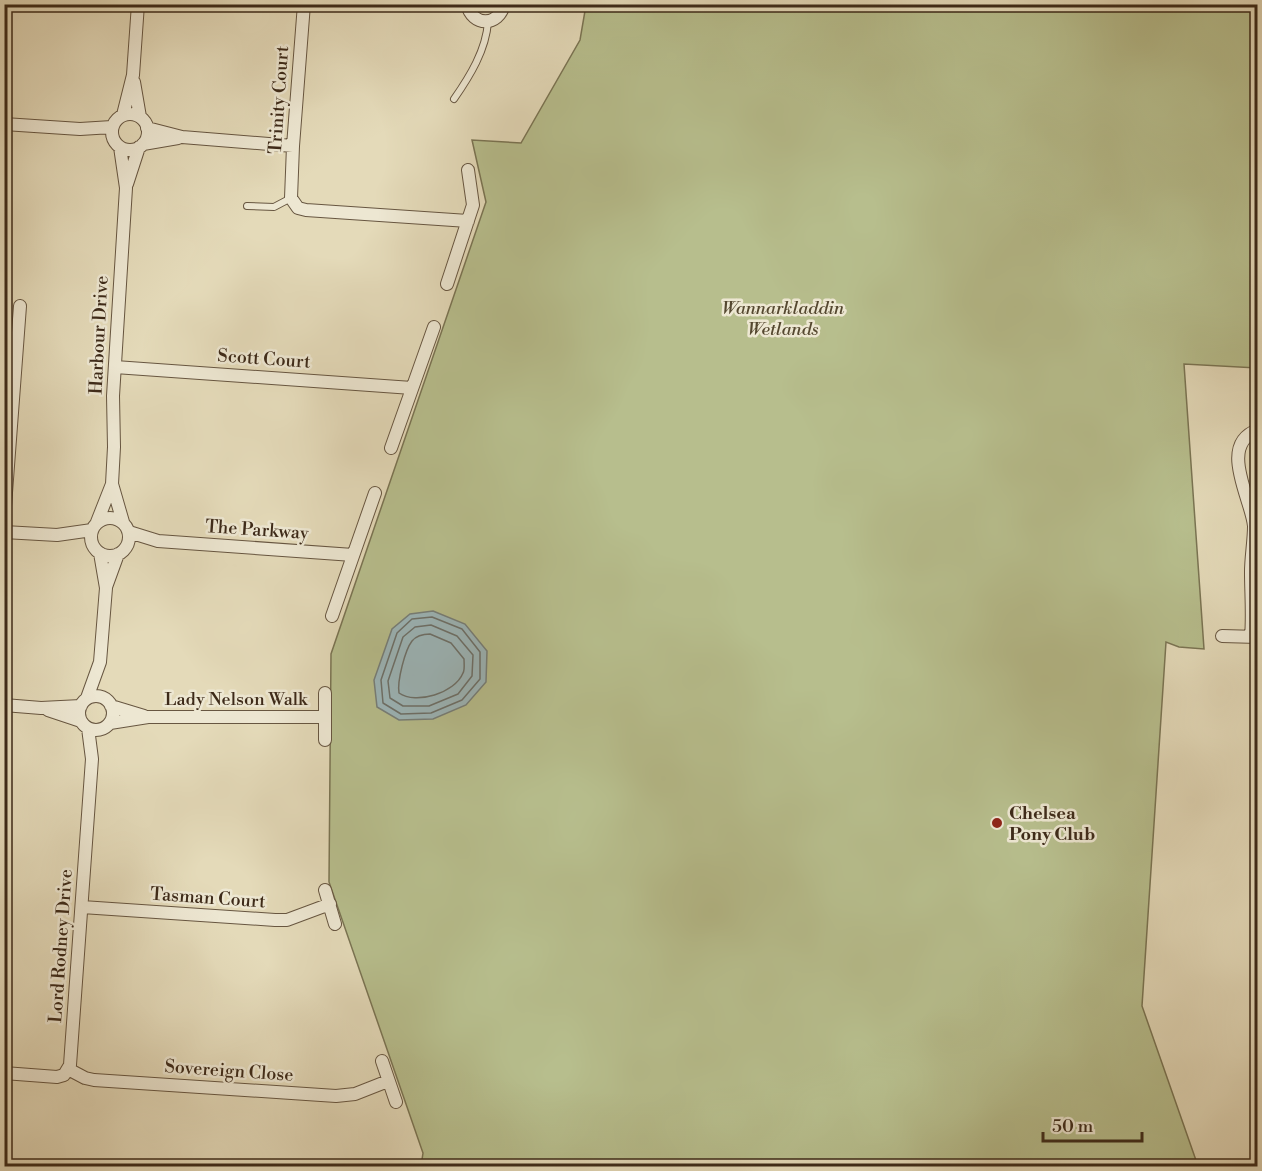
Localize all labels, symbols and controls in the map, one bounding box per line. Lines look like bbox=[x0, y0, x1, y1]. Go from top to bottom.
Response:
street label: Trinity Court bbox=[264, 44, 294, 155]
street label: Harbour Drive bbox=[84, 275, 114, 395]
park label: Wannarkladdin Wetlands bbox=[722, 297, 845, 341]
street label: Scott Court bbox=[217, 344, 312, 374]
street label: The Parkway bbox=[205, 515, 310, 545]
street label: Lady Nelson Walk bbox=[165, 688, 309, 711]
place label: Chelsea Pony Club bbox=[1009, 802, 1095, 846]
marker: Chelsea Pony Club bbox=[990, 816, 1004, 830]
street label: Lord Rodney Drive bbox=[44, 868, 78, 1024]
street label: Tasman Court bbox=[150, 883, 267, 914]
street label: Sovereign Close bbox=[164, 1055, 294, 1087]
scale bar bbox=[1043, 1105, 1142, 1143]
text: 50 m bbox=[1052, 1115, 1094, 1138]

